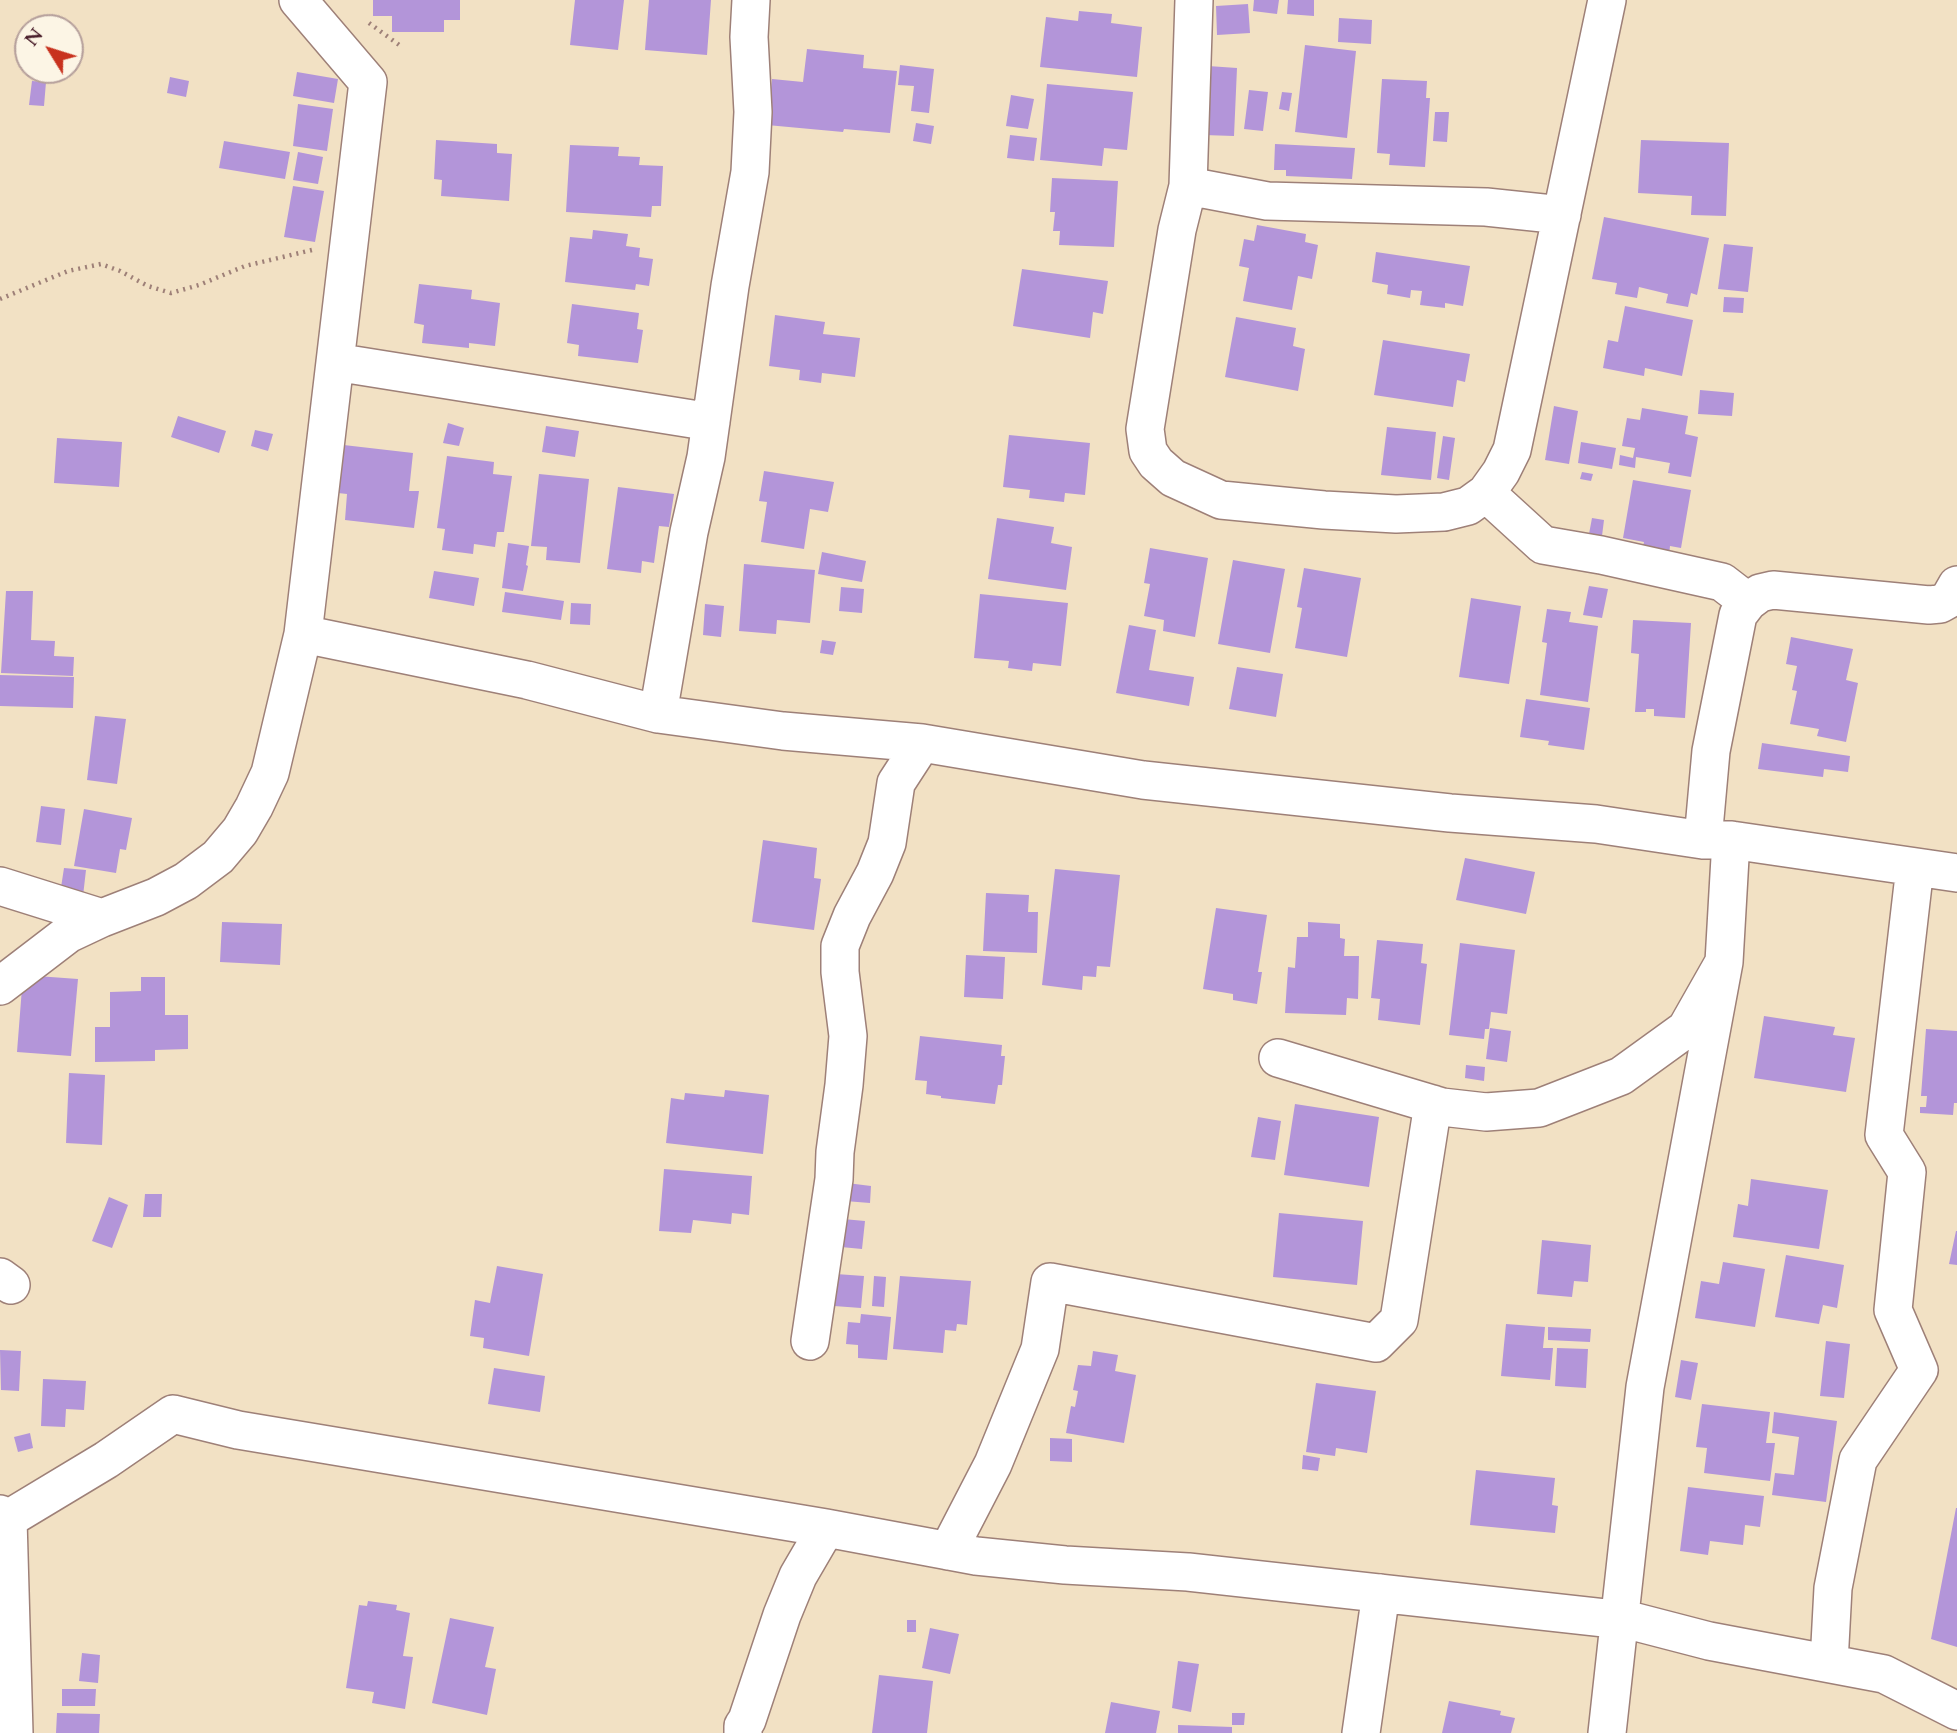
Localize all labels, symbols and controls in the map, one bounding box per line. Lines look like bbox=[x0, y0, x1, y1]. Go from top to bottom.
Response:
north arrow bbox=[14, 14, 84, 84]
text: N bbox=[19, 23, 49, 52]

